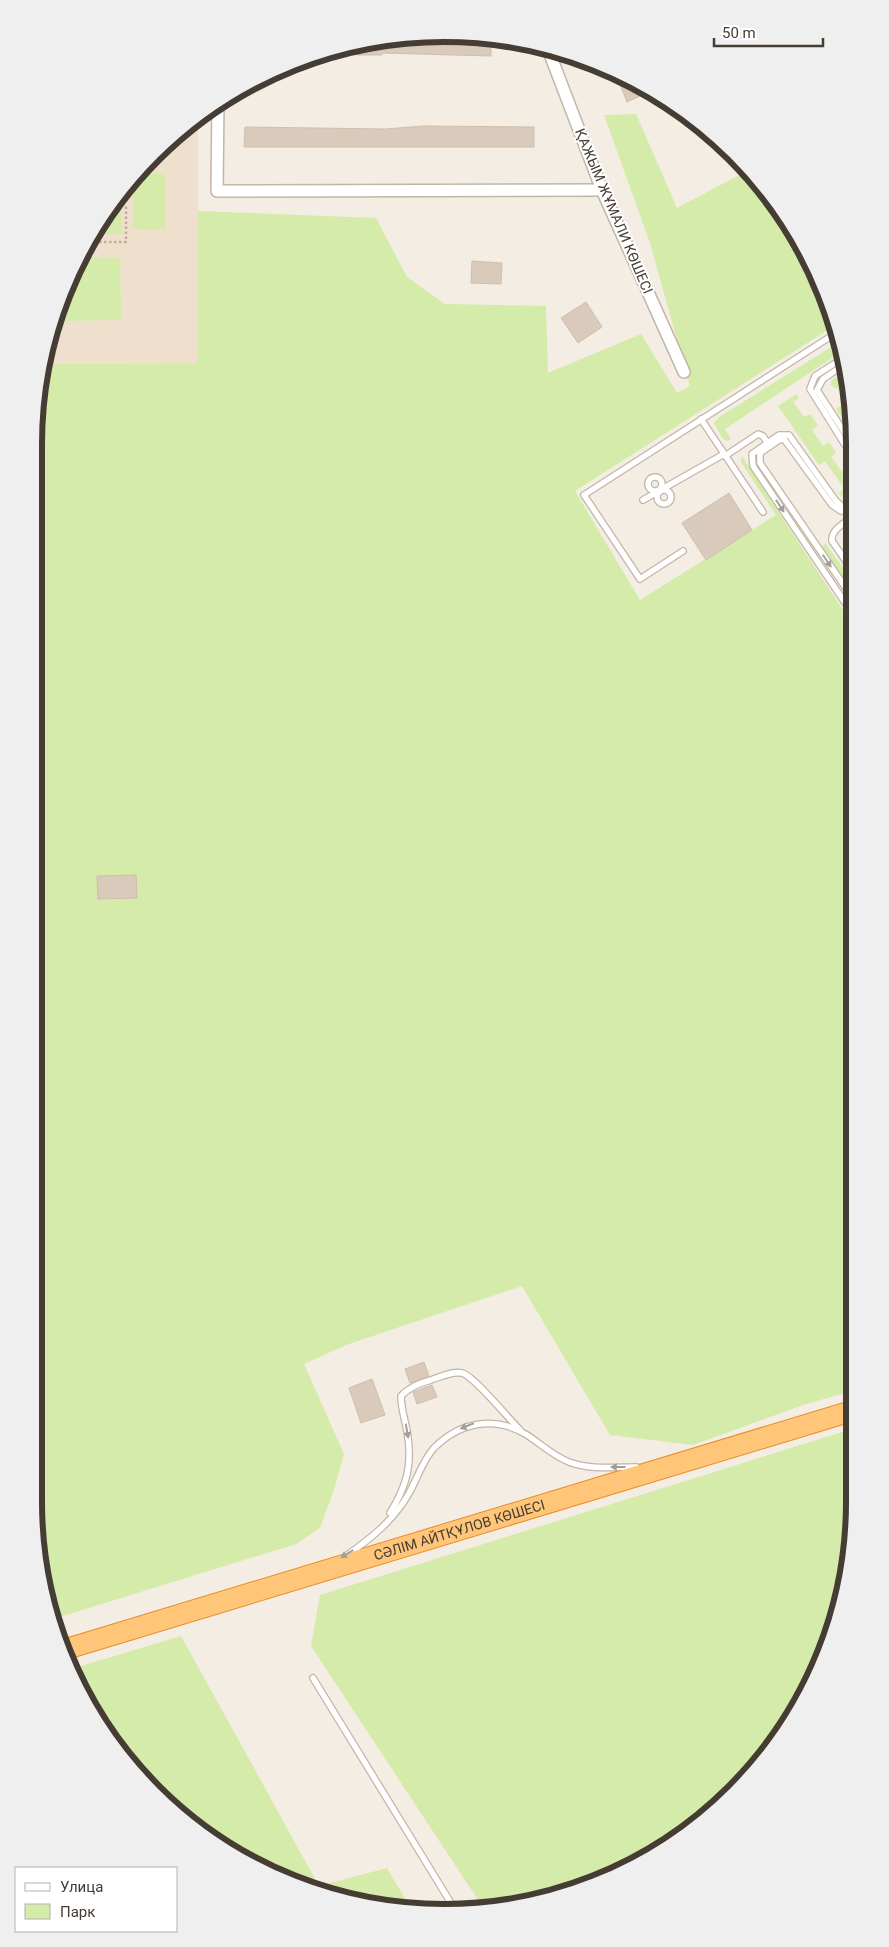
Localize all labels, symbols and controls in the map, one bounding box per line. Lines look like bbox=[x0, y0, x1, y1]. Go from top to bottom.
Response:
scale bar bbox=[714, 15, 823, 47]
text: 50 m bbox=[722, 24, 756, 42]
street label: ҚАЖЫМ ЖҰМАЛИ КӨШЕСІ bbox=[572, 126, 656, 296]
one-way arrow bbox=[775, 499, 785, 513]
one-way arrow bbox=[822, 554, 832, 568]
one-way arrow bbox=[459, 1422, 474, 1430]
one-way arrow bbox=[403, 1423, 411, 1439]
one-way arrow bbox=[609, 1463, 625, 1471]
street label: СӘЛІМ АЙТҚҰЛОВ КӨШЕСІ bbox=[372, 1496, 547, 1563]
one-way arrow bbox=[340, 1550, 354, 1559]
legend bbox=[15, 1867, 178, 1932]
text: Улица bbox=[60, 1878, 103, 1896]
text: Парк bbox=[60, 1903, 95, 1921]

